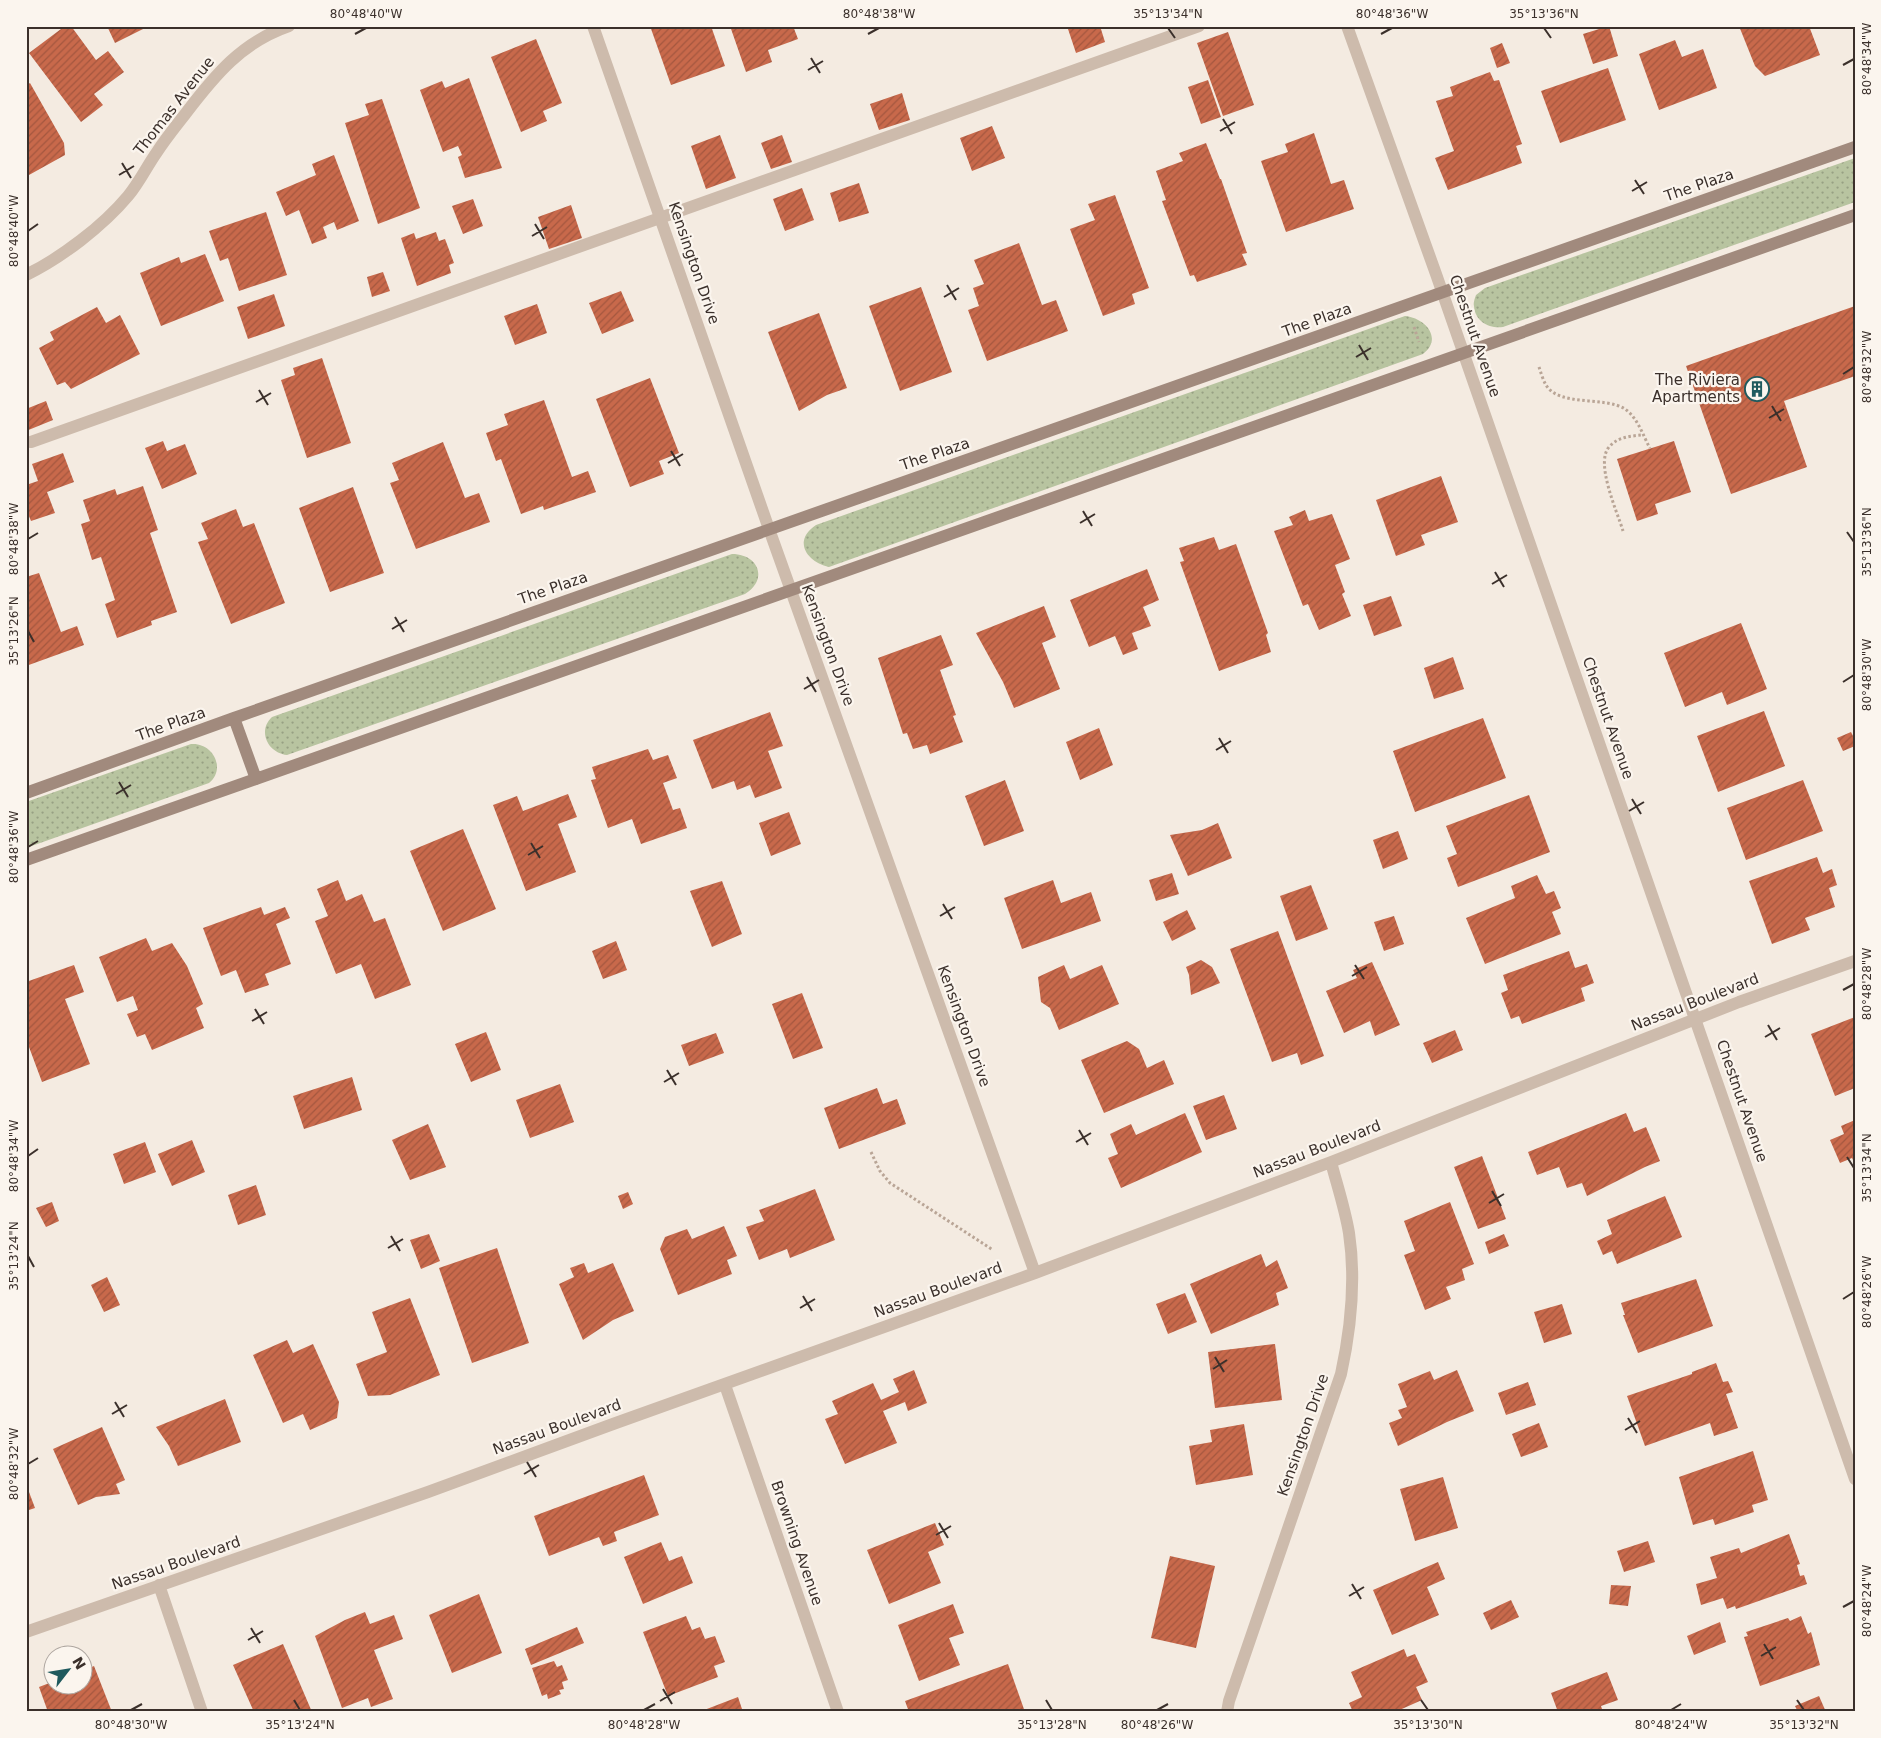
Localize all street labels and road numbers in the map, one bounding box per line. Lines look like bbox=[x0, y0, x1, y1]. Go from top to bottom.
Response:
street label: Thomas Avenue bbox=[129, 53, 218, 160]
street label: The Plaza bbox=[1661, 165, 1736, 206]
street label: Kensington Drive bbox=[665, 199, 723, 327]
street label: Chestnut Avenue bbox=[1446, 272, 1504, 400]
street label: The Plaza bbox=[1279, 299, 1354, 341]
street label: The Plaza bbox=[897, 434, 972, 475]
street label: The Plaza bbox=[515, 568, 590, 609]
street label: Kensington Drive bbox=[798, 582, 858, 708]
street label: Chestnut Avenue bbox=[1579, 654, 1637, 782]
street label: The Plaza bbox=[133, 703, 208, 745]
street label: Kensington Drive bbox=[934, 963, 994, 1089]
street label: Nassau Boulevard bbox=[1629, 969, 1761, 1035]
street label: Chestnut Avenue bbox=[1713, 1037, 1771, 1165]
street label: Nassau Boulevard bbox=[1251, 1116, 1383, 1182]
street label: Nassau Boulevard bbox=[871, 1258, 1005, 1322]
street label: Kensington Drive bbox=[1274, 1371, 1332, 1499]
street label: Nassau Boulevard bbox=[490, 1395, 624, 1459]
street label: Browning Avenue bbox=[767, 1478, 827, 1608]
street label: Nassau Boulevard bbox=[109, 1532, 243, 1594]

